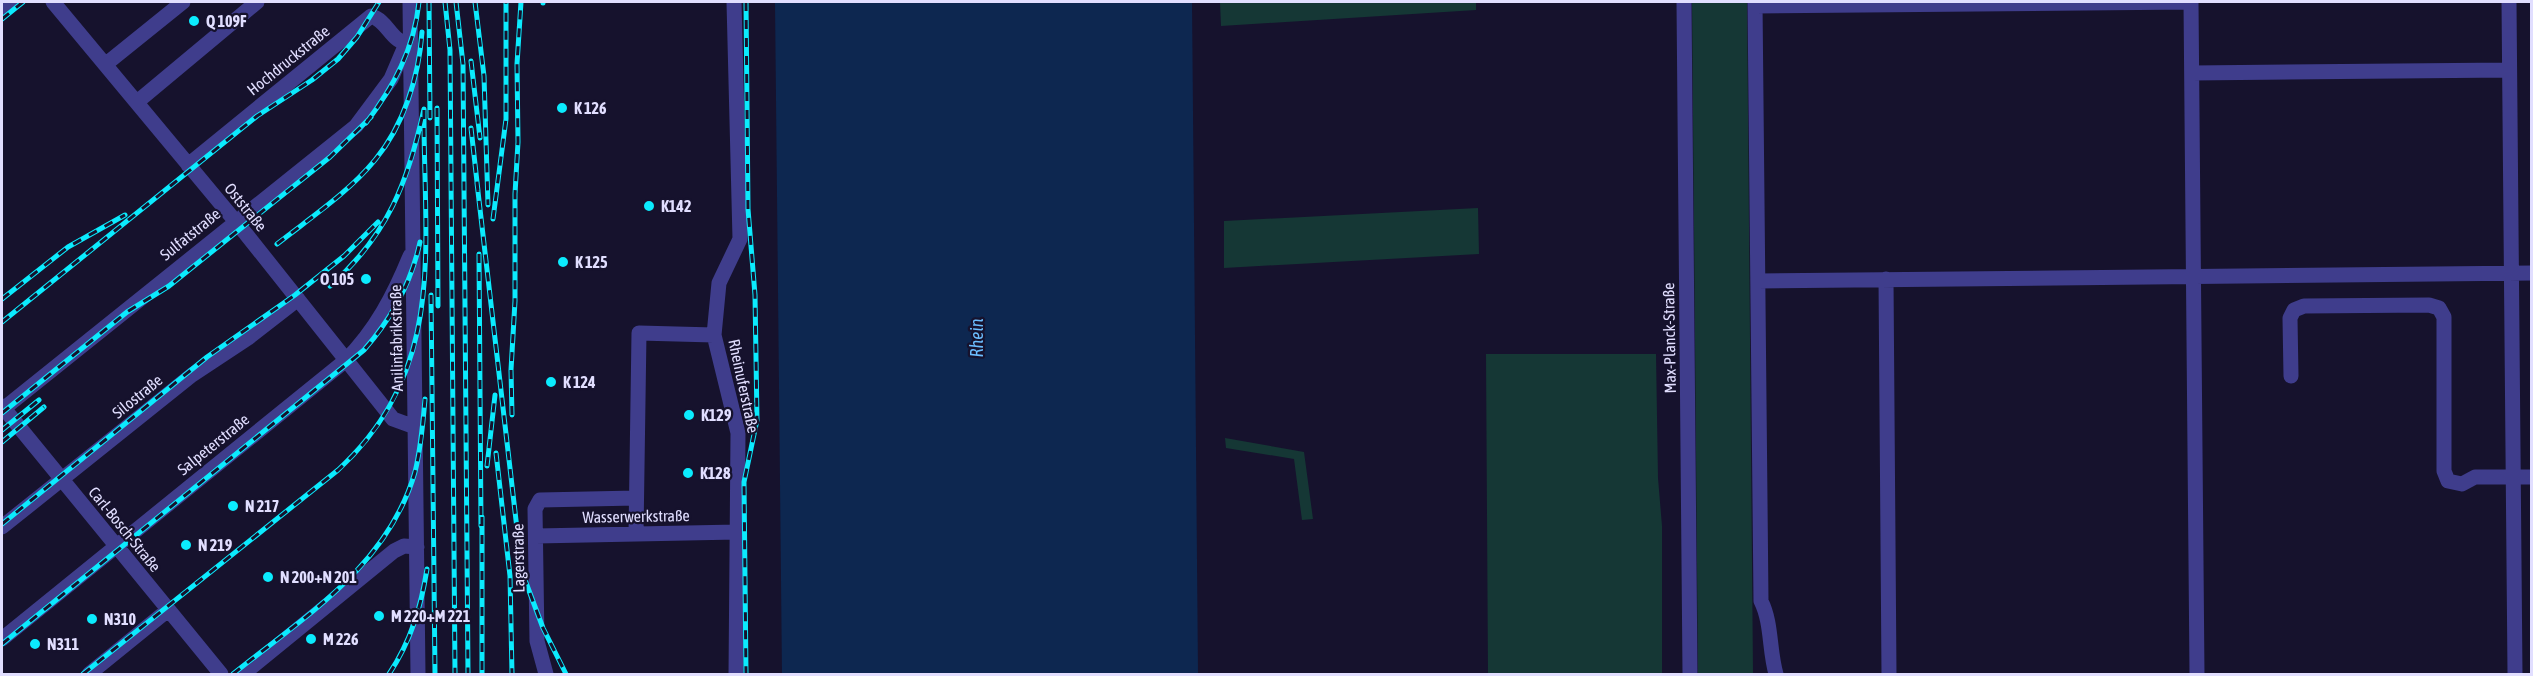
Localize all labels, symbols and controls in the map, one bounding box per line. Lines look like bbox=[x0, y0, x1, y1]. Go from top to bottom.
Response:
place label: Q 109F bbox=[206, 12, 247, 30]
marker: Q 109F bbox=[187, 14, 201, 28]
street label: Hochdruckstraße bbox=[243, 21, 333, 99]
place label: K 126 bbox=[574, 99, 607, 117]
marker: K 126 bbox=[555, 101, 569, 115]
street label: Oststraße bbox=[221, 179, 271, 235]
place label: K142 bbox=[661, 197, 691, 215]
marker: K142 bbox=[642, 199, 656, 213]
street label: Sulfatstraße bbox=[156, 204, 224, 264]
place label: K 125 bbox=[575, 253, 608, 271]
marker: K 125 bbox=[556, 255, 570, 269]
place label: O 105 bbox=[320, 270, 354, 288]
marker: O 105 bbox=[359, 272, 373, 286]
street label: Max-Planck-Straße bbox=[1659, 282, 1679, 394]
street label: Anilinfabrikstraße bbox=[386, 284, 406, 392]
water label: Rhein bbox=[966, 318, 987, 357]
street label: Rheinuferstraße bbox=[725, 337, 763, 435]
street label: Silostraße bbox=[108, 370, 166, 422]
place label: K 124 bbox=[563, 373, 596, 391]
marker: K 124 bbox=[544, 375, 558, 389]
place label: K129 bbox=[701, 406, 732, 424]
marker: K129 bbox=[682, 408, 696, 422]
street label: Salpeterstraße bbox=[174, 410, 253, 479]
place label: K128 bbox=[700, 464, 731, 482]
marker: K128 bbox=[681, 466, 695, 480]
street label: Carl-Bosch-Straße bbox=[85, 483, 165, 575]
place label: N 217 bbox=[245, 497, 279, 515]
marker: N 217 bbox=[226, 499, 240, 513]
street label: Wasserwerkstraße bbox=[582, 506, 690, 526]
street label: Lagerstraße bbox=[508, 523, 529, 593]
place label: N 219 bbox=[198, 536, 233, 554]
marker: N 219 bbox=[179, 538, 193, 552]
place label: N 200+N 201 bbox=[280, 568, 357, 586]
marker: N 200+N 201 bbox=[261, 570, 275, 584]
place label: M 220+M 221 bbox=[391, 607, 471, 625]
marker: M 220+M 221 bbox=[372, 609, 386, 623]
place label: N310 bbox=[104, 610, 136, 628]
marker: N310 bbox=[85, 612, 99, 626]
place label: M 226 bbox=[323, 630, 359, 648]
marker: M 226 bbox=[304, 632, 318, 646]
place label: N311 bbox=[47, 635, 79, 653]
marker: N311 bbox=[28, 637, 42, 651]

